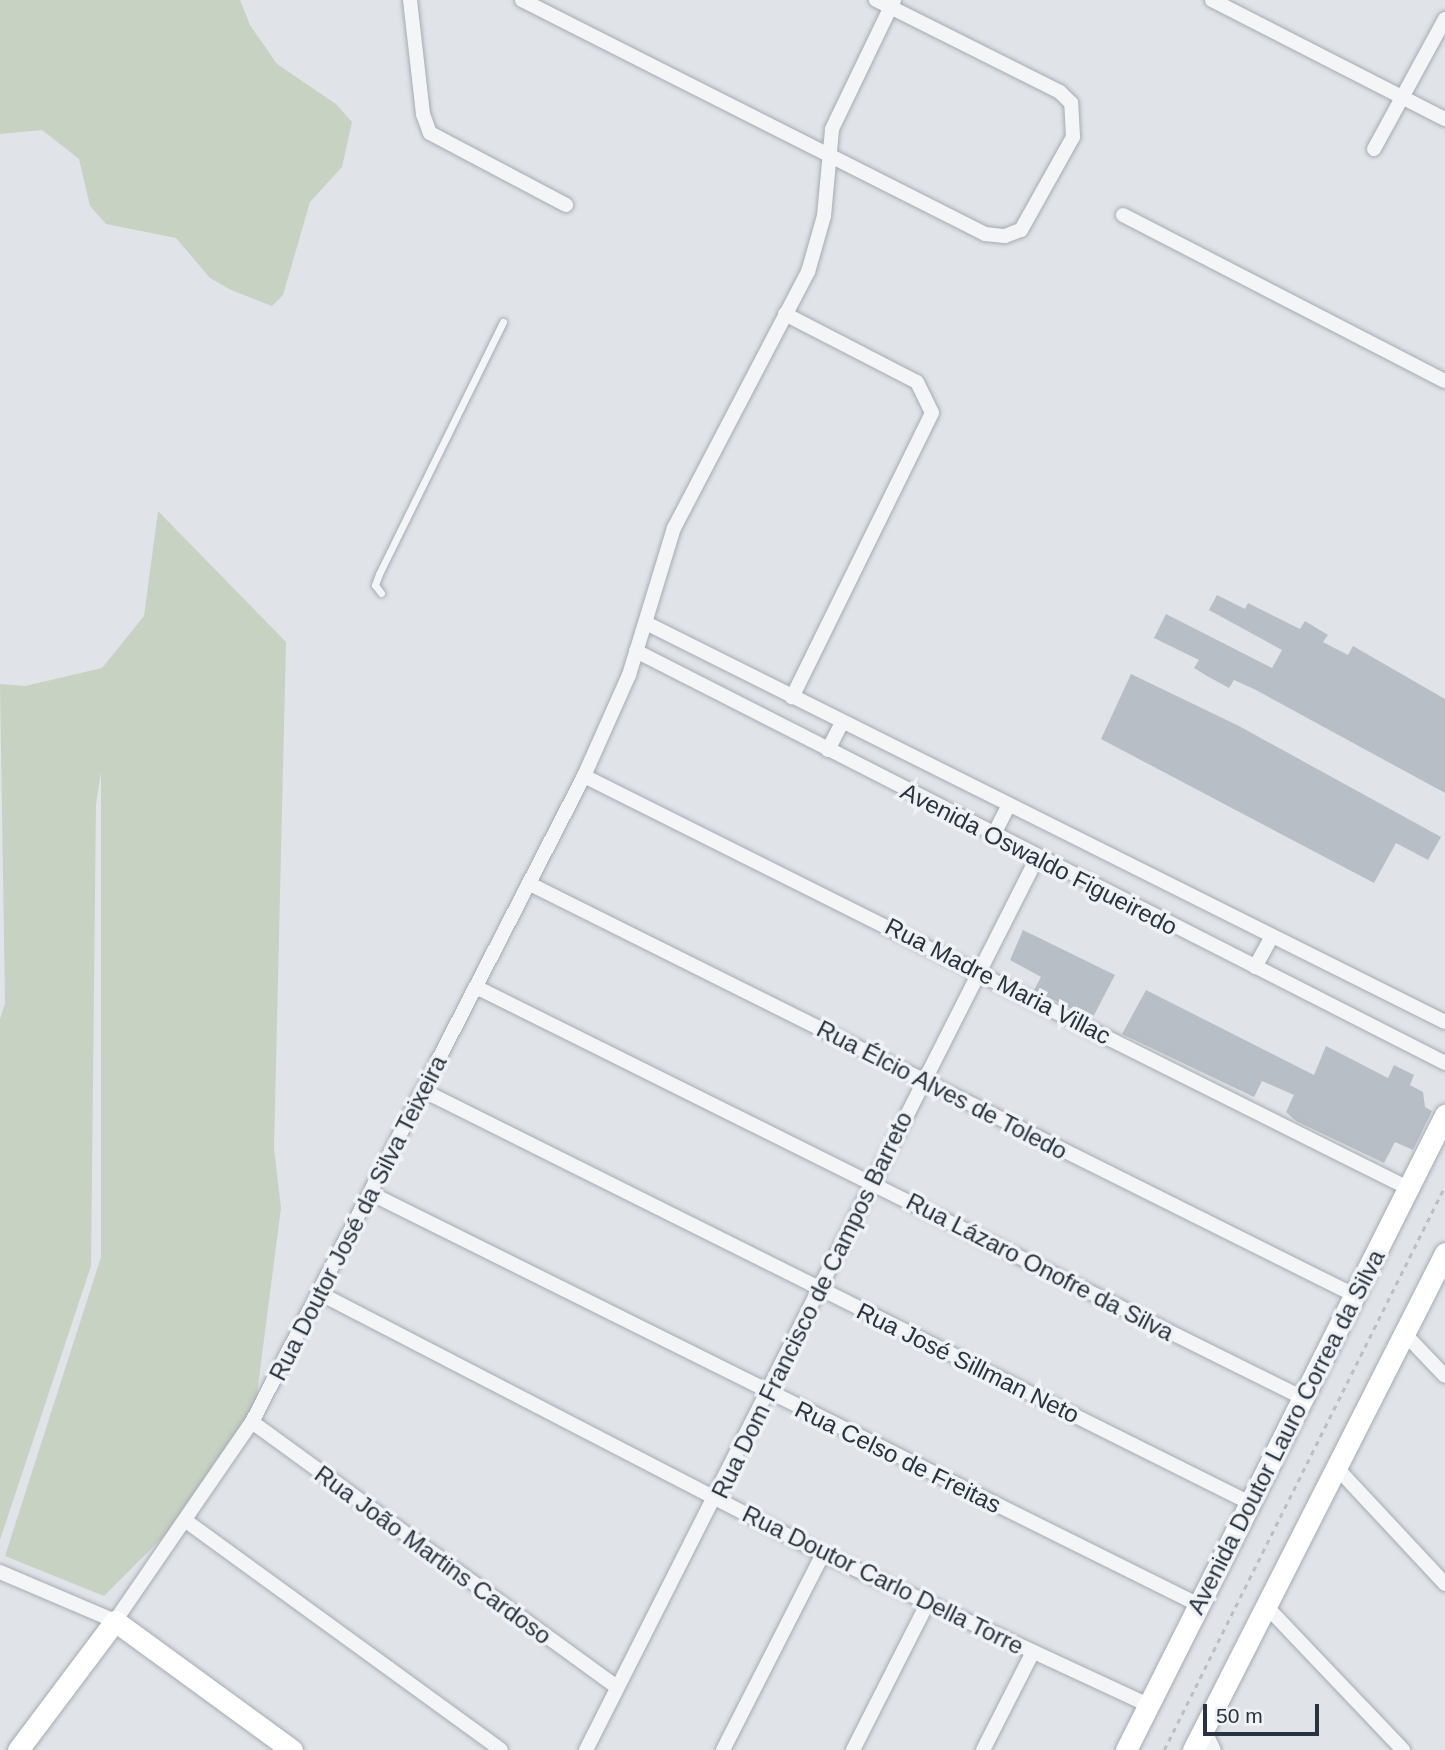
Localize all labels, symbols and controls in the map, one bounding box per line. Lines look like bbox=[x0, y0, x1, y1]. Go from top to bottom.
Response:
street label: Avenida Oswaldo Figueiredo bbox=[896, 777, 1182, 941]
street label: Rua Madre Maria Villac bbox=[881, 912, 1115, 1050]
street label: Rua Élcio Alves de Toledo bbox=[811, 1014, 1073, 1166]
street label: Rua Doutor José da Silva Teixeira bbox=[263, 1050, 453, 1386]
street label: Rua Dom Francisco de Campos Barreto bbox=[706, 1107, 918, 1503]
street label: Rua Lázaro Onofre da Silva bbox=[902, 1187, 1178, 1347]
street label: Avenida Doutor Lauro Correa da Silva bbox=[1181, 1245, 1391, 1619]
street label: Rua José Sillman Neto bbox=[852, 1297, 1084, 1429]
street label: Rua Celso de Freitas bbox=[790, 1395, 1006, 1519]
street label: Rua João Martins Cardoso bbox=[309, 1459, 557, 1651]
street label: Rua Doutor Carlo Della Torre bbox=[738, 1499, 1028, 1661]
scale bar bbox=[1207, 1690, 1322, 1734]
text: 50 m bbox=[1216, 1704, 1263, 1727]

